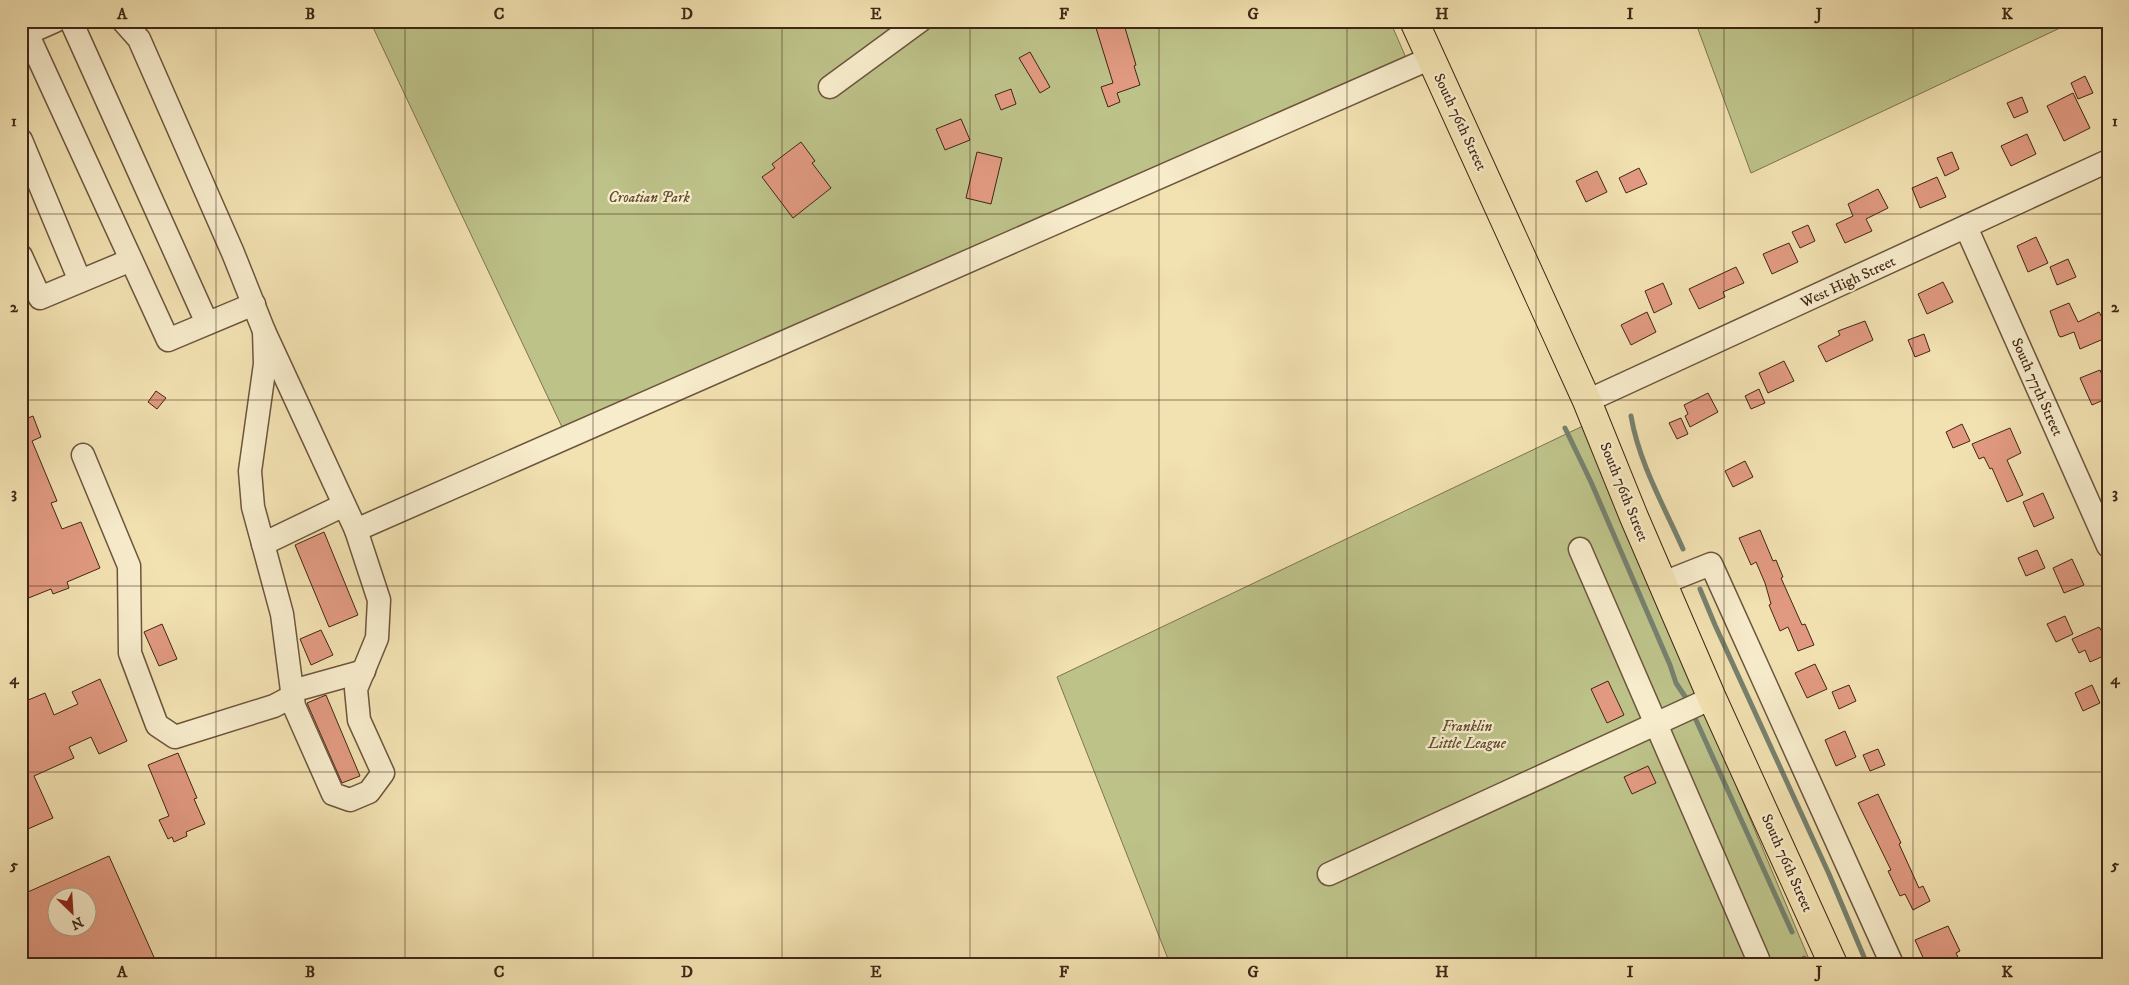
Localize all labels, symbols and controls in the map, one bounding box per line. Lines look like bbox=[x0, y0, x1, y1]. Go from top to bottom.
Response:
text: A bbox=[116, 4, 128, 24]
text: B bbox=[305, 4, 315, 24]
text: C bbox=[494, 4, 504, 24]
text: D bbox=[681, 4, 693, 24]
text: E bbox=[870, 4, 882, 24]
text: F bbox=[1059, 4, 1069, 24]
text: G bbox=[1247, 4, 1259, 24]
text: H bbox=[1435, 4, 1449, 24]
text: I bbox=[1627, 4, 1634, 24]
text: J bbox=[1814, 4, 1823, 24]
text: K bbox=[2001, 4, 2013, 24]
street label: South 76th Street bbox=[1429, 70, 1491, 174]
text: 1 bbox=[11, 111, 17, 131]
text: 1 bbox=[2112, 111, 2118, 131]
park label: Croatian Park bbox=[608, 188, 690, 207]
street label: West High Street bbox=[1797, 252, 1899, 313]
text: 2 bbox=[10, 297, 19, 317]
text: 2 bbox=[2111, 297, 2120, 317]
street label: South 77th Street bbox=[2007, 335, 2067, 439]
street label: South 76th Street bbox=[1595, 440, 1653, 545]
text: 3 bbox=[11, 483, 17, 503]
text: 3 bbox=[2112, 483, 2118, 503]
text: 4 bbox=[8, 669, 19, 689]
text: 4 bbox=[2109, 669, 2120, 689]
park label: Franklin Little League bbox=[1427, 717, 1507, 753]
street label: South 76th Street bbox=[1757, 811, 1817, 915]
text: 5 bbox=[9, 855, 18, 875]
text: 5 bbox=[2110, 855, 2119, 875]
north arrow bbox=[48, 888, 98, 938]
text: N bbox=[68, 912, 86, 934]
text: A bbox=[116, 962, 128, 982]
text: B bbox=[305, 962, 315, 982]
text: C bbox=[494, 962, 504, 982]
text: D bbox=[681, 962, 693, 982]
text: E bbox=[870, 962, 882, 982]
text: F bbox=[1059, 962, 1069, 982]
text: G bbox=[1247, 962, 1259, 982]
text: H bbox=[1435, 962, 1449, 982]
text: I bbox=[1627, 962, 1634, 982]
text: J bbox=[1814, 962, 1823, 982]
text: K bbox=[2001, 962, 2013, 982]

